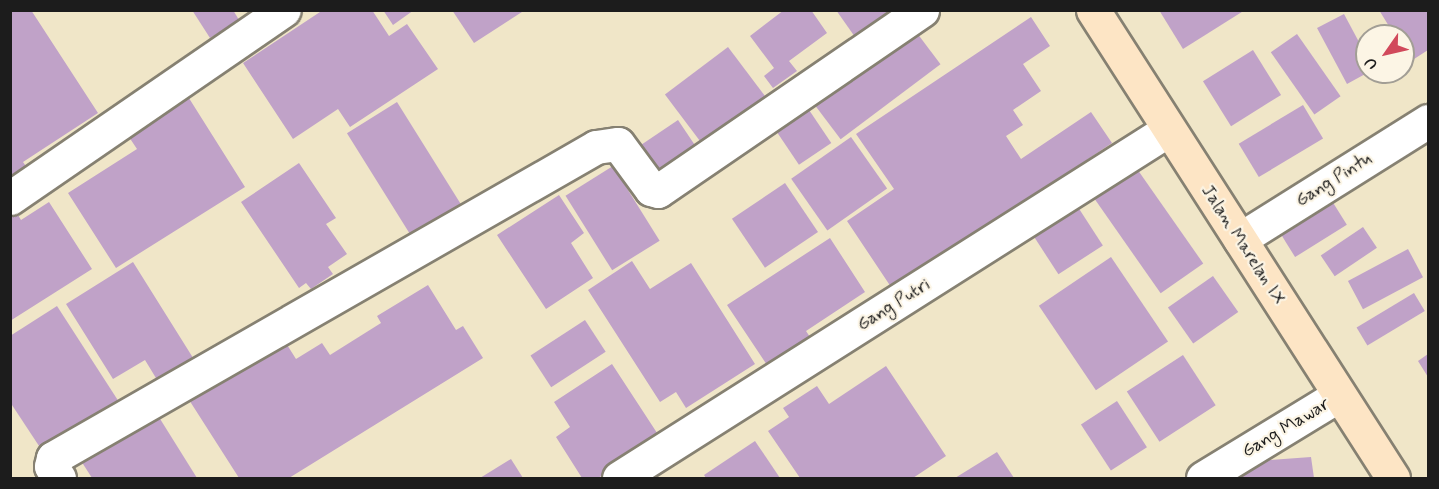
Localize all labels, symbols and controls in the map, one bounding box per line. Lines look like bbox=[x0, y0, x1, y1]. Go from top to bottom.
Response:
north arrow bbox=[1355, 24, 1415, 84]
text: U bbox=[1360, 53, 1383, 73]
street label: Gang Pintu bbox=[1292, 148, 1376, 212]
street label: Jalan Marelan IX bbox=[1195, 180, 1291, 310]
street label: Gang Putri bbox=[853, 274, 935, 336]
street label: Gang Mawar bbox=[1238, 393, 1334, 463]

